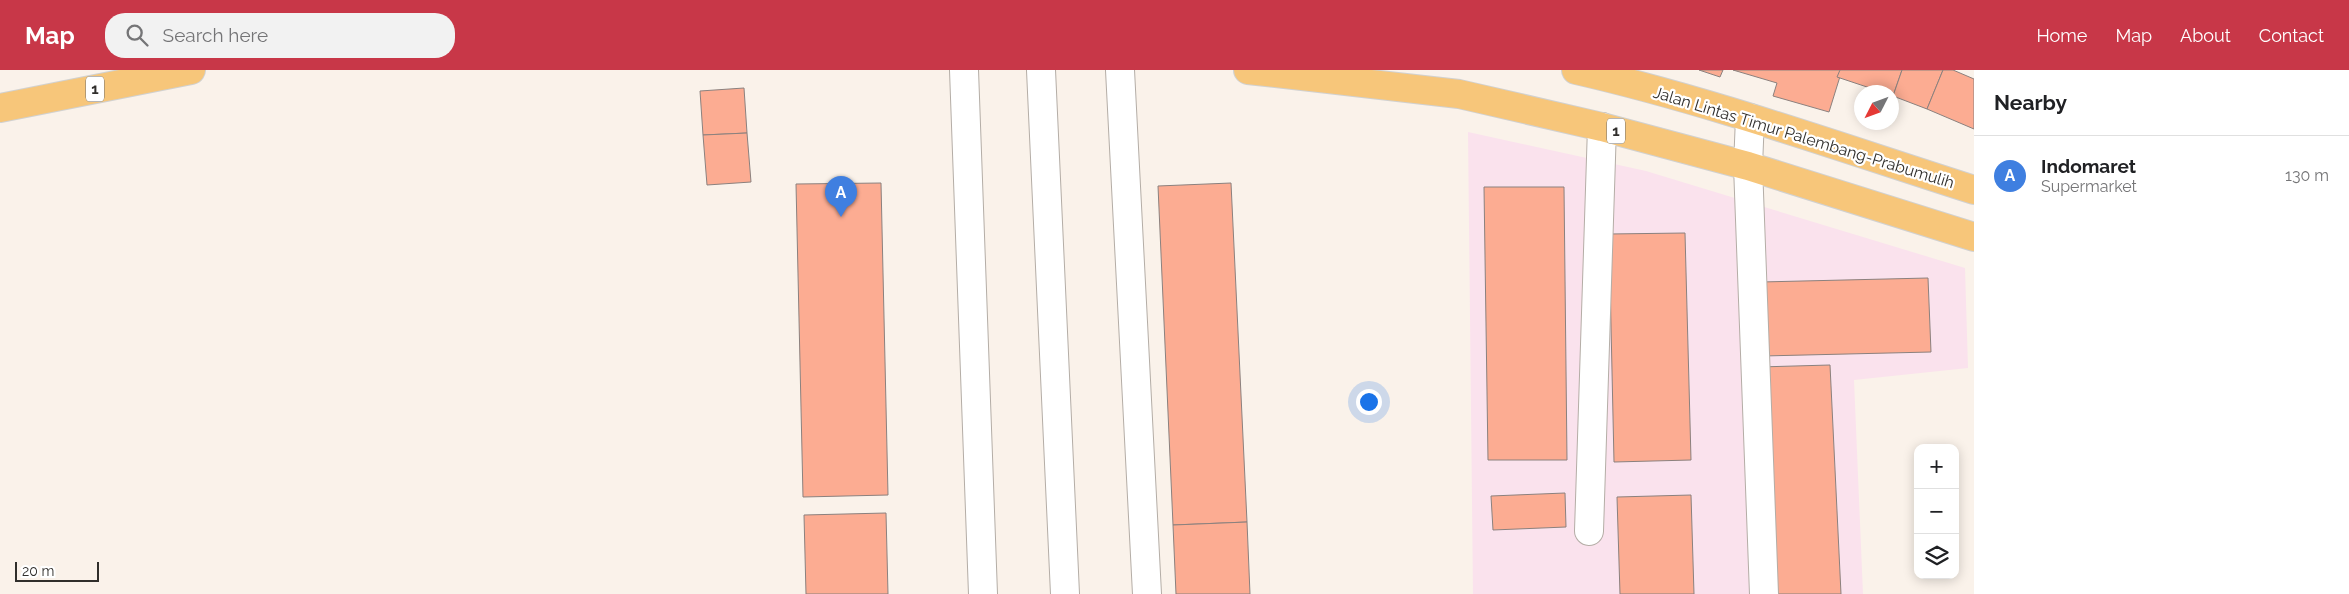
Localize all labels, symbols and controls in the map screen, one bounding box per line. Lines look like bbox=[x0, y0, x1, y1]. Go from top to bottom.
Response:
search box bbox=[105, 13, 455, 58]
text: Map bbox=[25, 21, 75, 50]
icon: search bbox=[123, 21, 151, 49]
text: Search here bbox=[163, 24, 268, 46]
text: Home bbox=[2036, 25, 2087, 46]
text: Map bbox=[2115, 25, 2152, 46]
text: About bbox=[2180, 25, 2231, 46]
text: Contact bbox=[2259, 25, 2324, 46]
road number: 1 bbox=[86, 76, 104, 102]
street label: Jalan Lintas Timur Palembang-Prabumulih bbox=[1651, 83, 1957, 192]
north arrow bbox=[1854, 85, 1899, 130]
text: Nearby bbox=[1994, 90, 2067, 115]
road number: 1 bbox=[1607, 118, 1625, 144]
text: Indomaret bbox=[2041, 155, 2136, 177]
text: A bbox=[2005, 166, 2015, 185]
text: 130 m bbox=[2285, 166, 2329, 185]
pin: A bbox=[825, 176, 857, 217]
text: Supermarket bbox=[2041, 177, 2137, 196]
your location bbox=[1356, 389, 1382, 415]
map controls bbox=[1914, 444, 1959, 579]
button: + bbox=[1914, 444, 1959, 489]
button: − bbox=[1914, 489, 1959, 534]
button: layers bbox=[1914, 534, 1959, 579]
scale bar bbox=[15, 559, 99, 582]
text: 20 m bbox=[22, 563, 54, 579]

